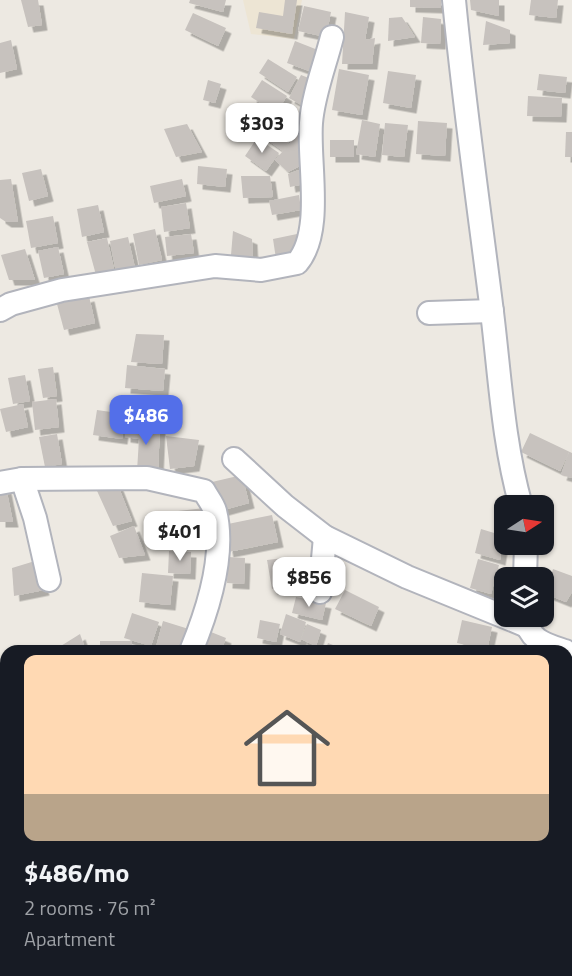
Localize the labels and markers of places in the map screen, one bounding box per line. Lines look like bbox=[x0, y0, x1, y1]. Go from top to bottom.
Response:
pin: $303 bbox=[226, 103, 298, 154]
pin: $486 bbox=[110, 395, 182, 446]
pin: $401 bbox=[144, 511, 216, 562]
pin: $856 bbox=[273, 557, 345, 608]

